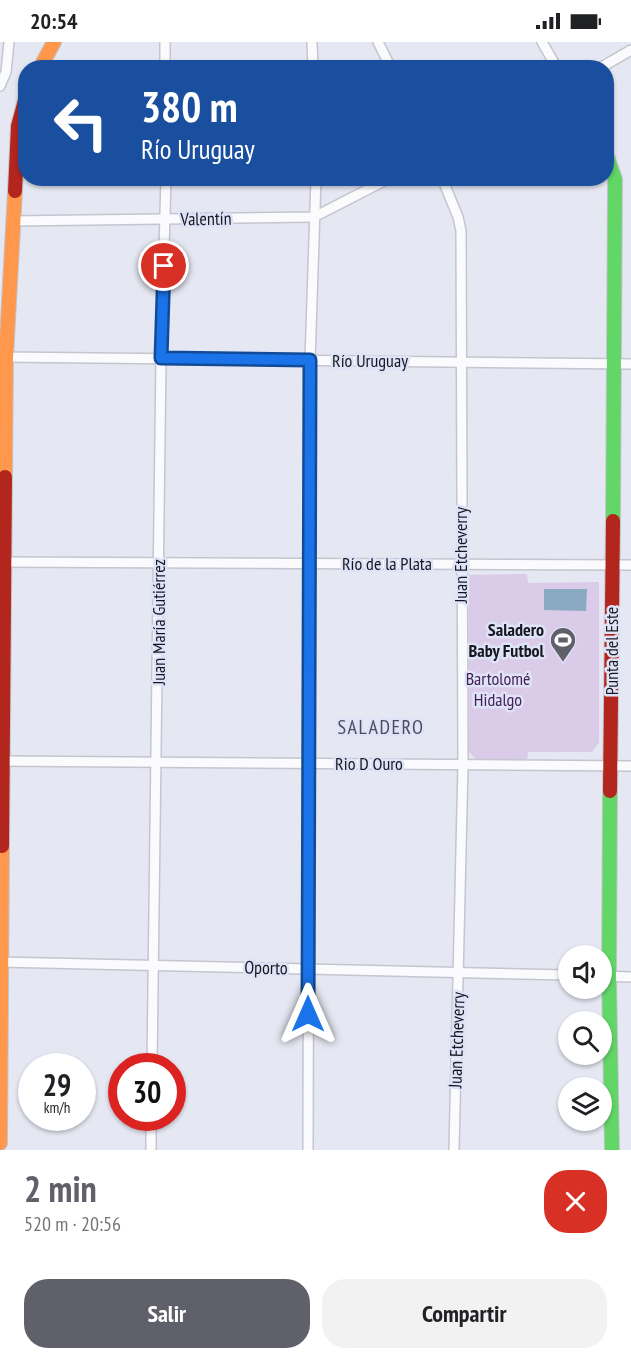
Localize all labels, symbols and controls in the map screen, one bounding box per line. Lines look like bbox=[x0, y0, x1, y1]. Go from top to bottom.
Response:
text: 20:54 bbox=[30, 7, 78, 35]
text: 380 m bbox=[141, 79, 238, 134]
icon: left bbox=[42, 84, 120, 162]
text: Río Uruguay bbox=[141, 132, 255, 166]
street label: Valentín bbox=[179, 207, 232, 230]
pin bbox=[138, 240, 189, 291]
icon: arrive bbox=[147, 249, 180, 282]
street label: Río Uruguay bbox=[332, 349, 408, 372]
street label: Juan Etcheverry bbox=[449, 507, 472, 604]
street label: Río de la Plata bbox=[342, 552, 432, 575]
street label: Juan María Gutiérrez bbox=[147, 559, 170, 686]
street label: Punta del Este bbox=[600, 607, 623, 695]
place label: Saladero Baby Futbol bbox=[468, 618, 545, 662]
sports icon: Saladero Baby Futbol bbox=[548, 625, 578, 663]
park label: Bartolomé Hidalgo bbox=[466, 667, 530, 711]
district label: SALADERO bbox=[338, 714, 425, 740]
street label: Rio D Ouro bbox=[335, 752, 403, 775]
map controls bbox=[558, 945, 612, 1131]
button: sound bbox=[558, 945, 612, 999]
street label: Oporto bbox=[244, 956, 288, 979]
position arrow bbox=[276, 982, 340, 1046]
street label: Juan Etcheverry bbox=[443, 991, 470, 1089]
button: search bbox=[558, 1011, 612, 1065]
speed limit sign: 30 bbox=[108, 1053, 186, 1131]
text: 29 bbox=[43, 1065, 71, 1104]
button: layers bbox=[558, 1077, 612, 1131]
text: km/h bbox=[44, 1098, 70, 1117]
text: 2 min bbox=[24, 1165, 97, 1212]
button: close bbox=[544, 1170, 607, 1233]
text: 520 m · 20:56 bbox=[24, 1211, 121, 1237]
button: Salir bbox=[24, 1279, 310, 1348]
button: Compartir bbox=[322, 1279, 607, 1348]

